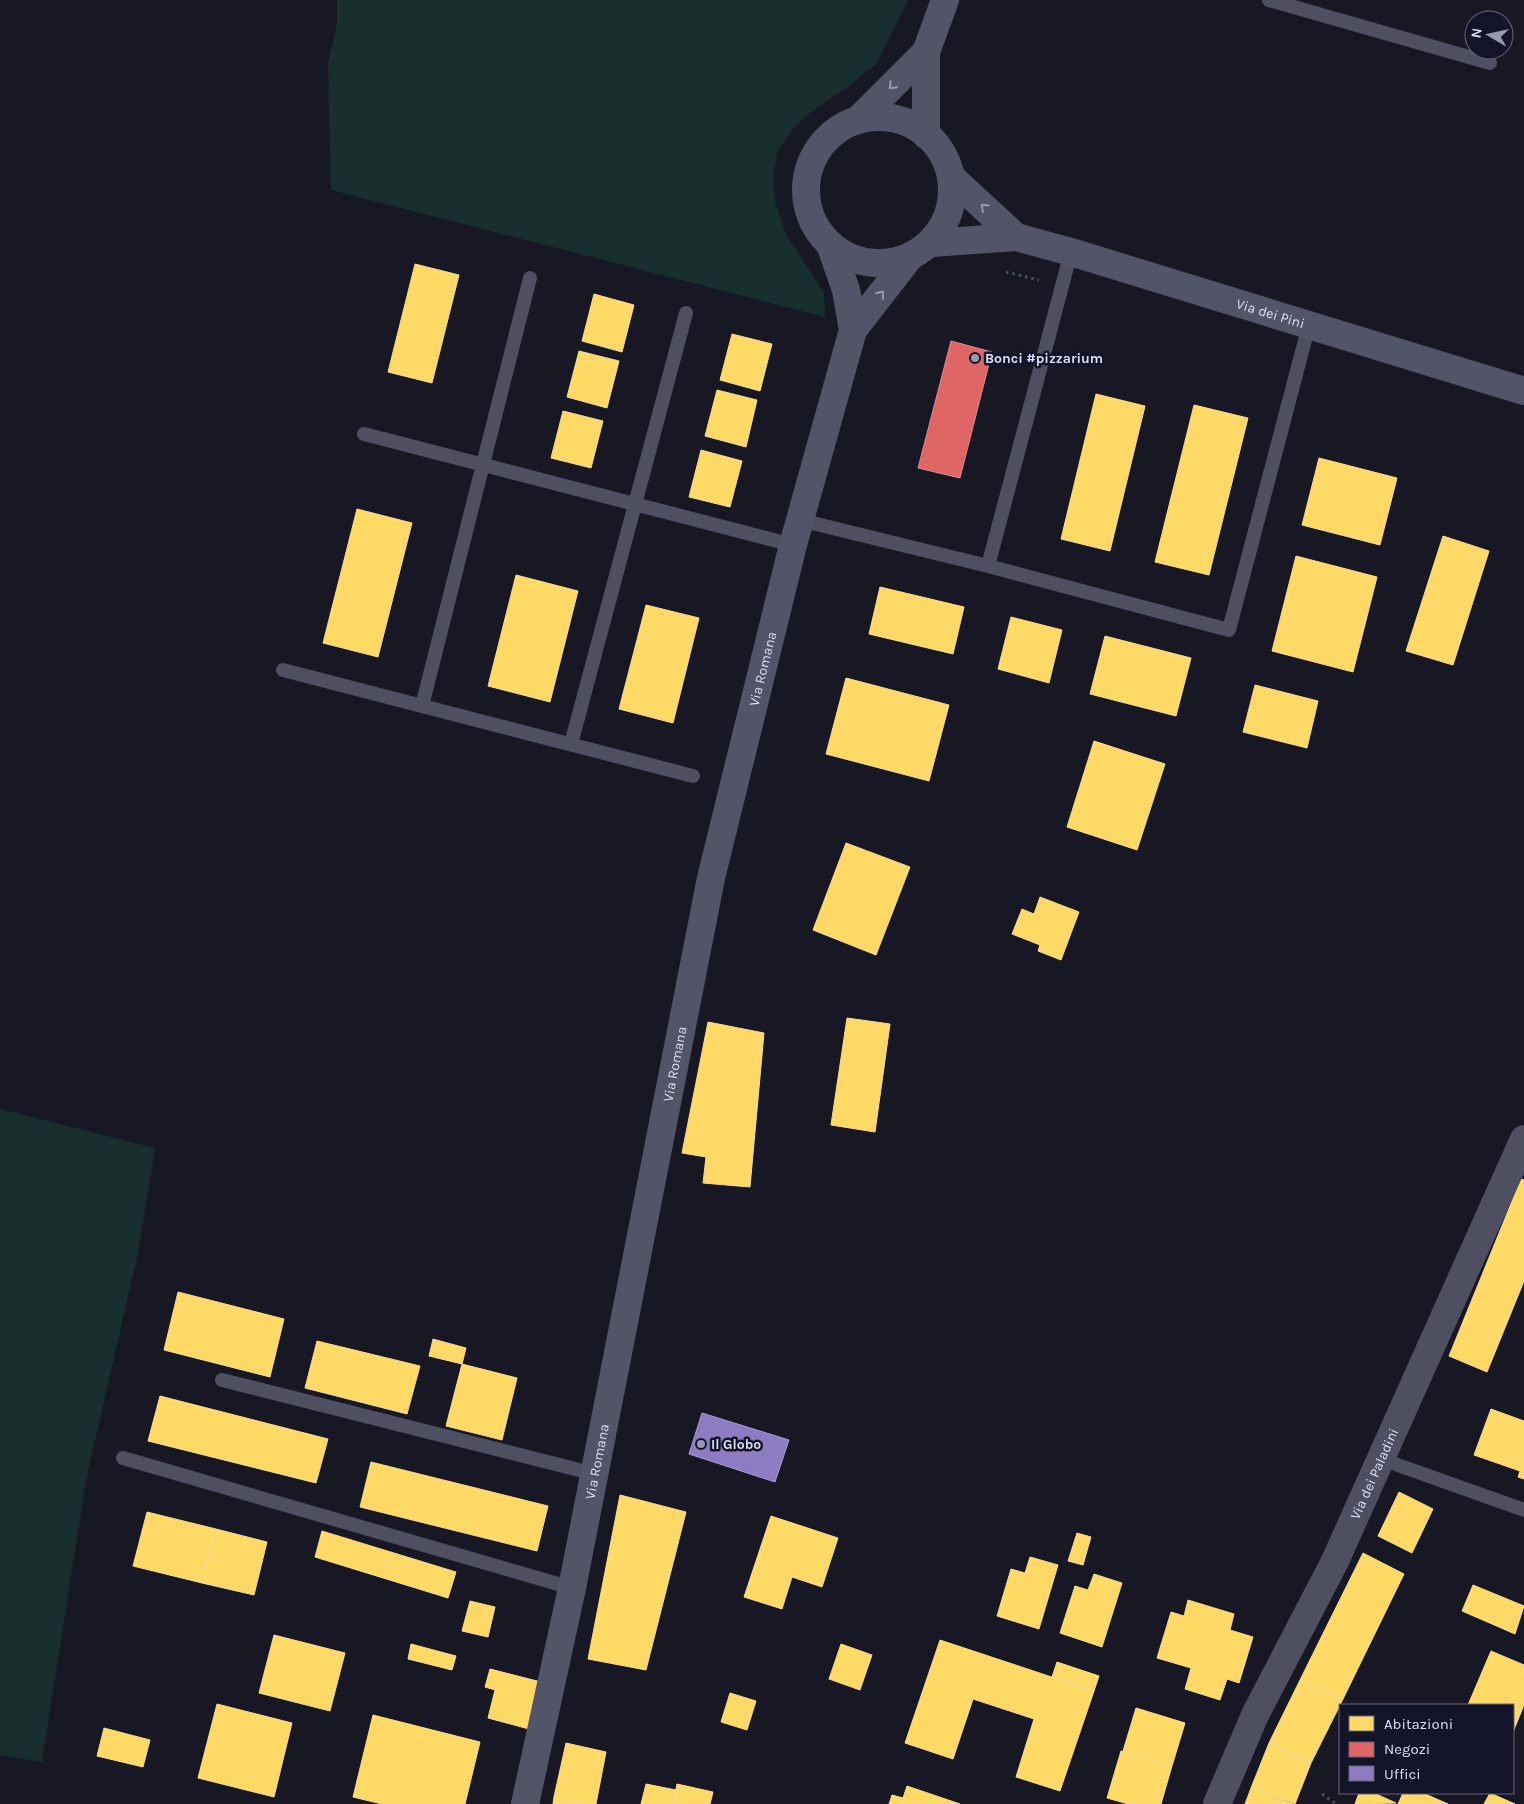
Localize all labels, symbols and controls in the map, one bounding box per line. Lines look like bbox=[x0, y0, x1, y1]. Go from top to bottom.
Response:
north arrow bbox=[1464, 10, 1514, 60]
text: N bbox=[1467, 27, 1486, 39]
one-way arrow bbox=[889, 80, 898, 89]
one-way arrow bbox=[980, 204, 989, 213]
one-way arrow bbox=[875, 291, 883, 300]
street label: Via dei Pini bbox=[1234, 295, 1307, 332]
place label: Bonci #pizzarium bbox=[985, 350, 1103, 367]
marker: Bonci #pizzarium bbox=[969, 352, 981, 364]
street label: Via Romana bbox=[745, 630, 780, 708]
street label: Via Romana bbox=[659, 1025, 690, 1103]
street label: Via Romana bbox=[581, 1422, 612, 1501]
street label: Via dei Paladini bbox=[1346, 1425, 1402, 1522]
place label: Il Globo bbox=[711, 1436, 761, 1453]
marker: Il Globo bbox=[695, 1438, 707, 1450]
legend bbox=[1339, 1704, 1514, 1794]
text: Abitazioni bbox=[1384, 1715, 1453, 1733]
text: Negozi bbox=[1384, 1740, 1430, 1758]
text: Uffici bbox=[1384, 1765, 1421, 1783]

